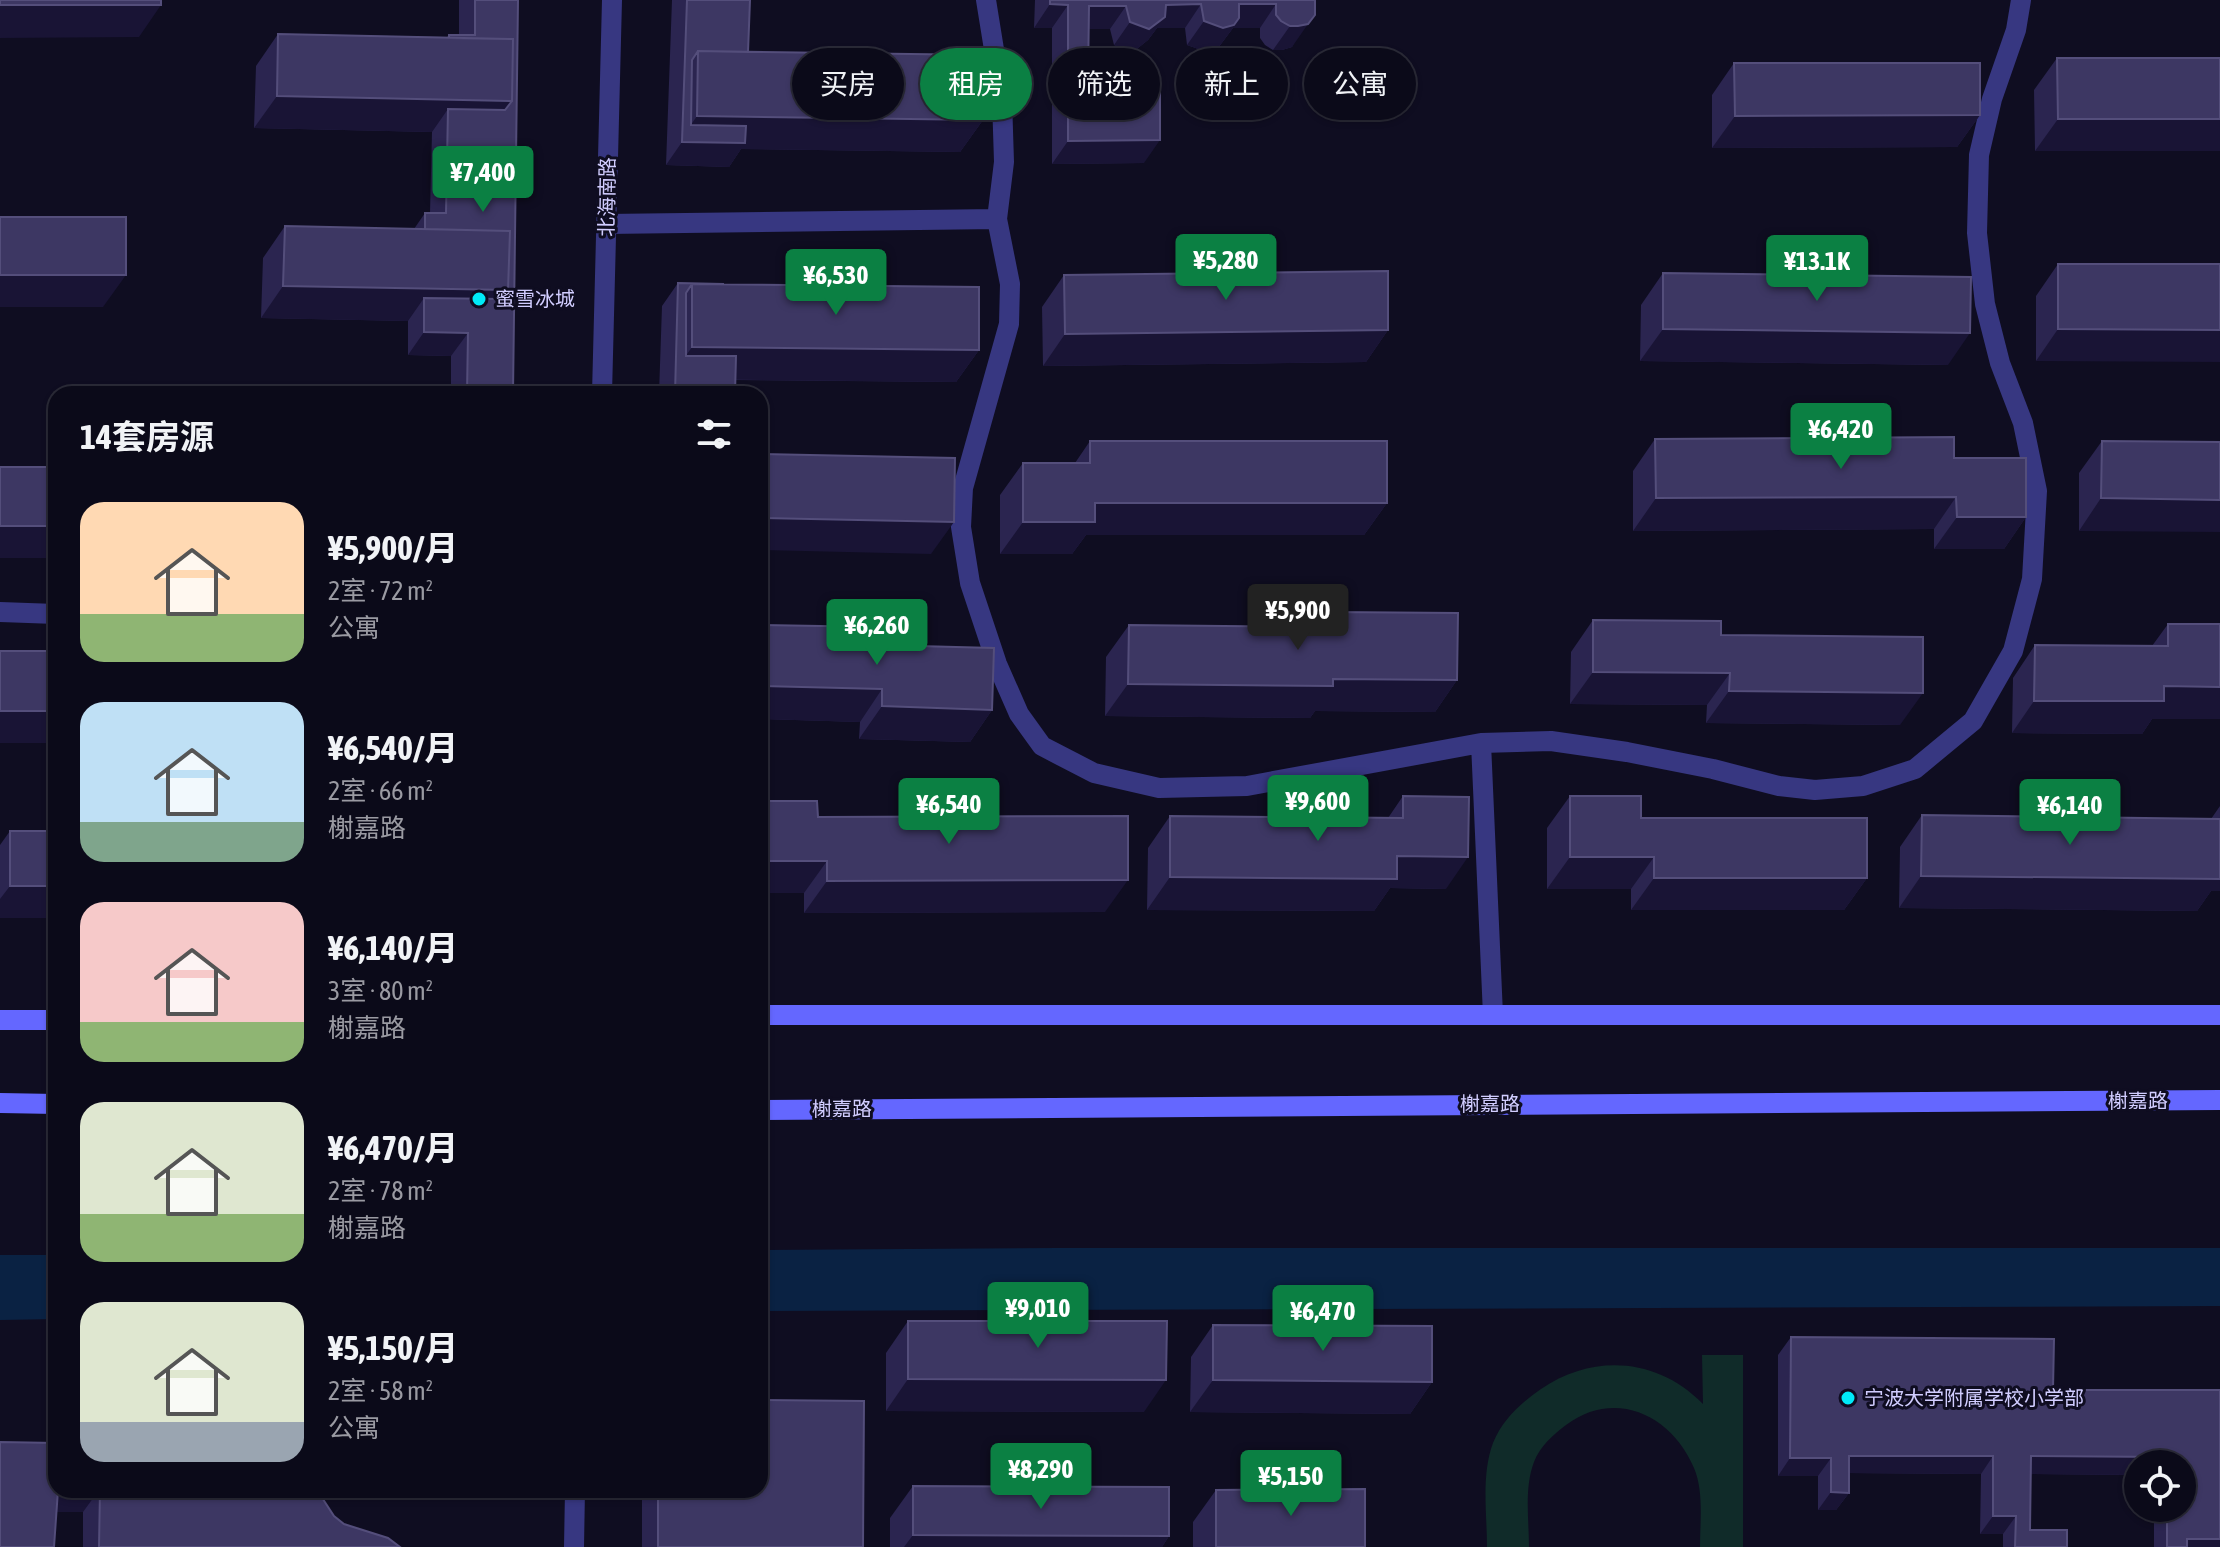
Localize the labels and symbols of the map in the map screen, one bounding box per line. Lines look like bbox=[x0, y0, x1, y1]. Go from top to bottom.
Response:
pin: ¥7,400 bbox=[418, 146, 548, 214]
street label: 北海南路 bbox=[594, 157, 619, 237]
pin: ¥5,280 bbox=[1161, 234, 1291, 302]
pin: ¥13.1K bbox=[1752, 235, 1882, 303]
pin: ¥6,530 bbox=[771, 249, 901, 317]
place label: 蜜雪冰城 bbox=[495, 287, 575, 310]
marker: 蜜雪冰城 bbox=[470, 290, 488, 308]
pin: ¥6,420 bbox=[1776, 403, 1906, 471]
pin: ¥5,900 bbox=[1233, 584, 1363, 652]
pin: ¥6,260 bbox=[812, 599, 942, 667]
pin: ¥9,600 bbox=[1253, 775, 1383, 843]
pin: ¥6,540 bbox=[884, 778, 1014, 846]
pin: ¥6,140 bbox=[2005, 779, 2135, 847]
street label: 榭嘉路 bbox=[2108, 1089, 2168, 1112]
street label: 榭嘉路 bbox=[1460, 1092, 1520, 1115]
street label: 榭嘉路 bbox=[812, 1097, 872, 1120]
pin: ¥9,010 bbox=[973, 1282, 1103, 1350]
pin: ¥6,470 bbox=[1258, 1285, 1388, 1353]
place label: 宁波大学附属学校小学部 bbox=[1864, 1386, 2084, 1409]
marker: 宁波大学附属学校小学部 bbox=[1839, 1389, 1857, 1407]
pin: ¥8,290 bbox=[976, 1443, 1106, 1511]
pin: ¥5,150 bbox=[1226, 1450, 1356, 1518]

